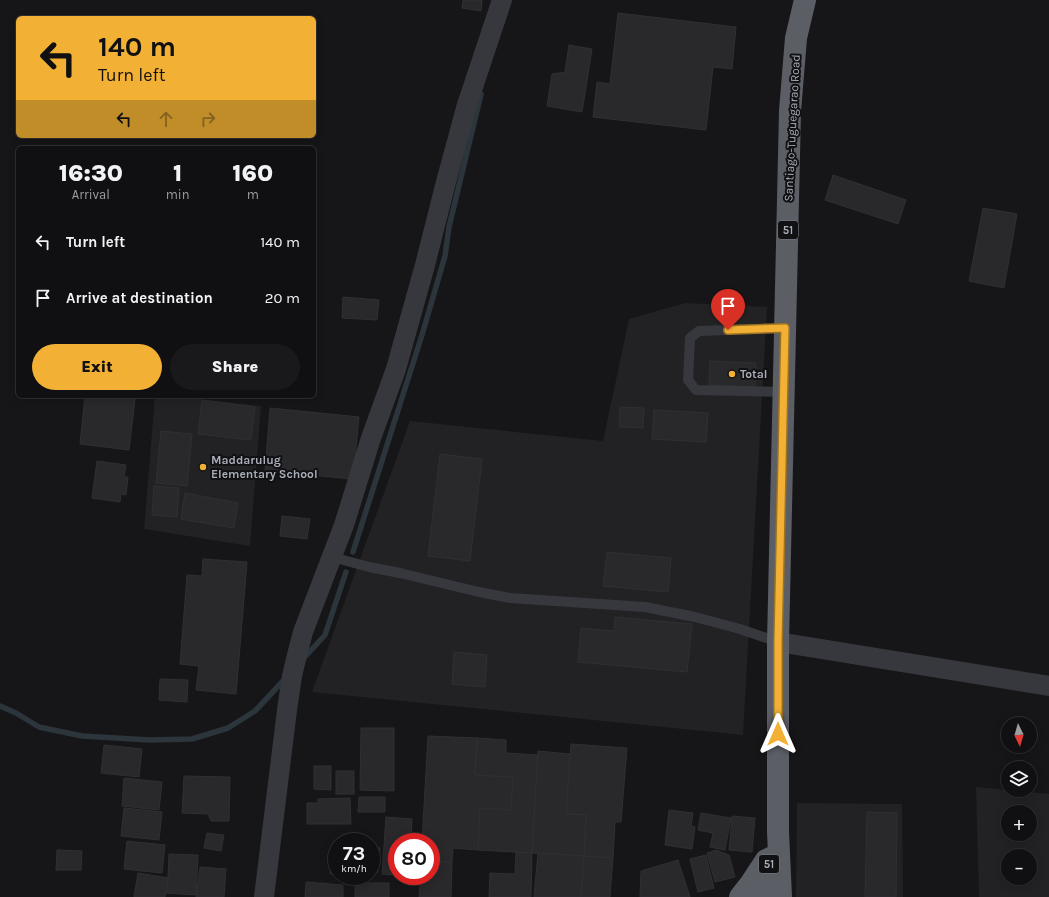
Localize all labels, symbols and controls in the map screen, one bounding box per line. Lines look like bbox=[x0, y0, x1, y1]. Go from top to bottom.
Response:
text: 140 m bbox=[98, 30, 176, 63]
icon: left bbox=[32, 32, 84, 84]
street label: Santiago-Tuguegarao Road bbox=[781, 54, 803, 202]
text: Turn left bbox=[98, 64, 166, 86]
icon: left bbox=[113, 108, 135, 130]
icon: ahead bbox=[155, 108, 177, 130]
icon: right bbox=[197, 108, 219, 130]
text: 16:30 bbox=[59, 159, 123, 187]
text: 1 bbox=[173, 159, 182, 187]
text: 160 bbox=[232, 159, 273, 187]
text: Arrival bbox=[72, 187, 110, 202]
text: min bbox=[166, 187, 190, 202]
text: m bbox=[247, 187, 259, 202]
road number: 51 bbox=[778, 221, 798, 239]
icon: left bbox=[32, 231, 54, 253]
text: Turn left bbox=[66, 233, 125, 251]
text: 140 m bbox=[260, 233, 300, 251]
icon: arrive bbox=[32, 287, 54, 309]
text: Arrive at destination bbox=[66, 289, 213, 307]
text: 20 m bbox=[265, 289, 300, 307]
pin bbox=[711, 289, 745, 330]
icon: arrive bbox=[717, 295, 739, 317]
button: Exit bbox=[32, 344, 162, 390]
button: Share bbox=[170, 344, 300, 390]
place label: Total bbox=[740, 367, 768, 381]
marker: Total bbox=[727, 369, 737, 379]
place label: Maddarulug Elementary School bbox=[211, 453, 318, 481]
marker: Maddarulug Elementary School bbox=[198, 462, 208, 472]
position arrow bbox=[757, 713, 799, 755]
north arrow bbox=[1001, 717, 1037, 753]
map controls bbox=[1001, 717, 1037, 885]
button: layers bbox=[1001, 761, 1037, 797]
button: + bbox=[1001, 805, 1037, 841]
speed limit sign: 80 bbox=[388, 833, 440, 885]
text: 73 bbox=[343, 842, 365, 865]
button: − bbox=[1001, 849, 1037, 885]
road number: 51 bbox=[759, 855, 779, 873]
text: km/h bbox=[341, 863, 367, 875]

